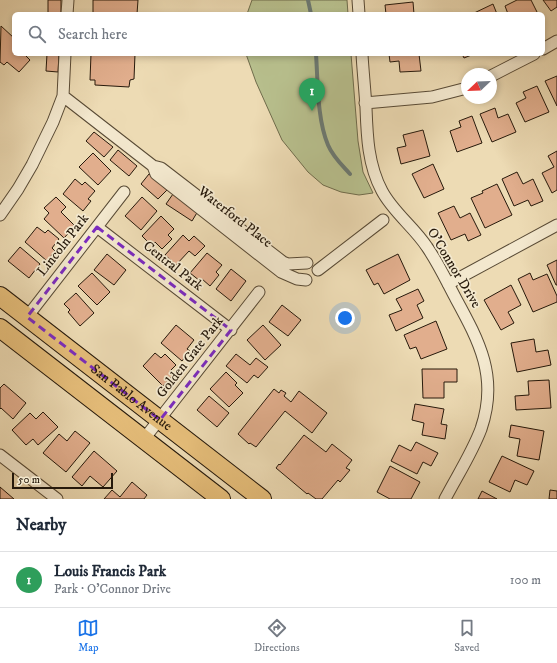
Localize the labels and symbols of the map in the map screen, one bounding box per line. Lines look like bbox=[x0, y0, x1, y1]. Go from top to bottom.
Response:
north arrow bbox=[461, 68, 497, 104]
pin: 1 bbox=[299, 78, 325, 111]
street label: Waterford Place bbox=[193, 182, 276, 252]
street label: Lincoln Park bbox=[33, 210, 93, 280]
street label: O'Connor Drive bbox=[423, 225, 485, 312]
street label: Central Park bbox=[139, 237, 207, 295]
your location bbox=[335, 308, 355, 328]
street label: Golden Gate Park bbox=[152, 312, 228, 402]
street label: San Pablo Avenue bbox=[87, 360, 176, 435]
scale bar bbox=[12, 471, 113, 490]

